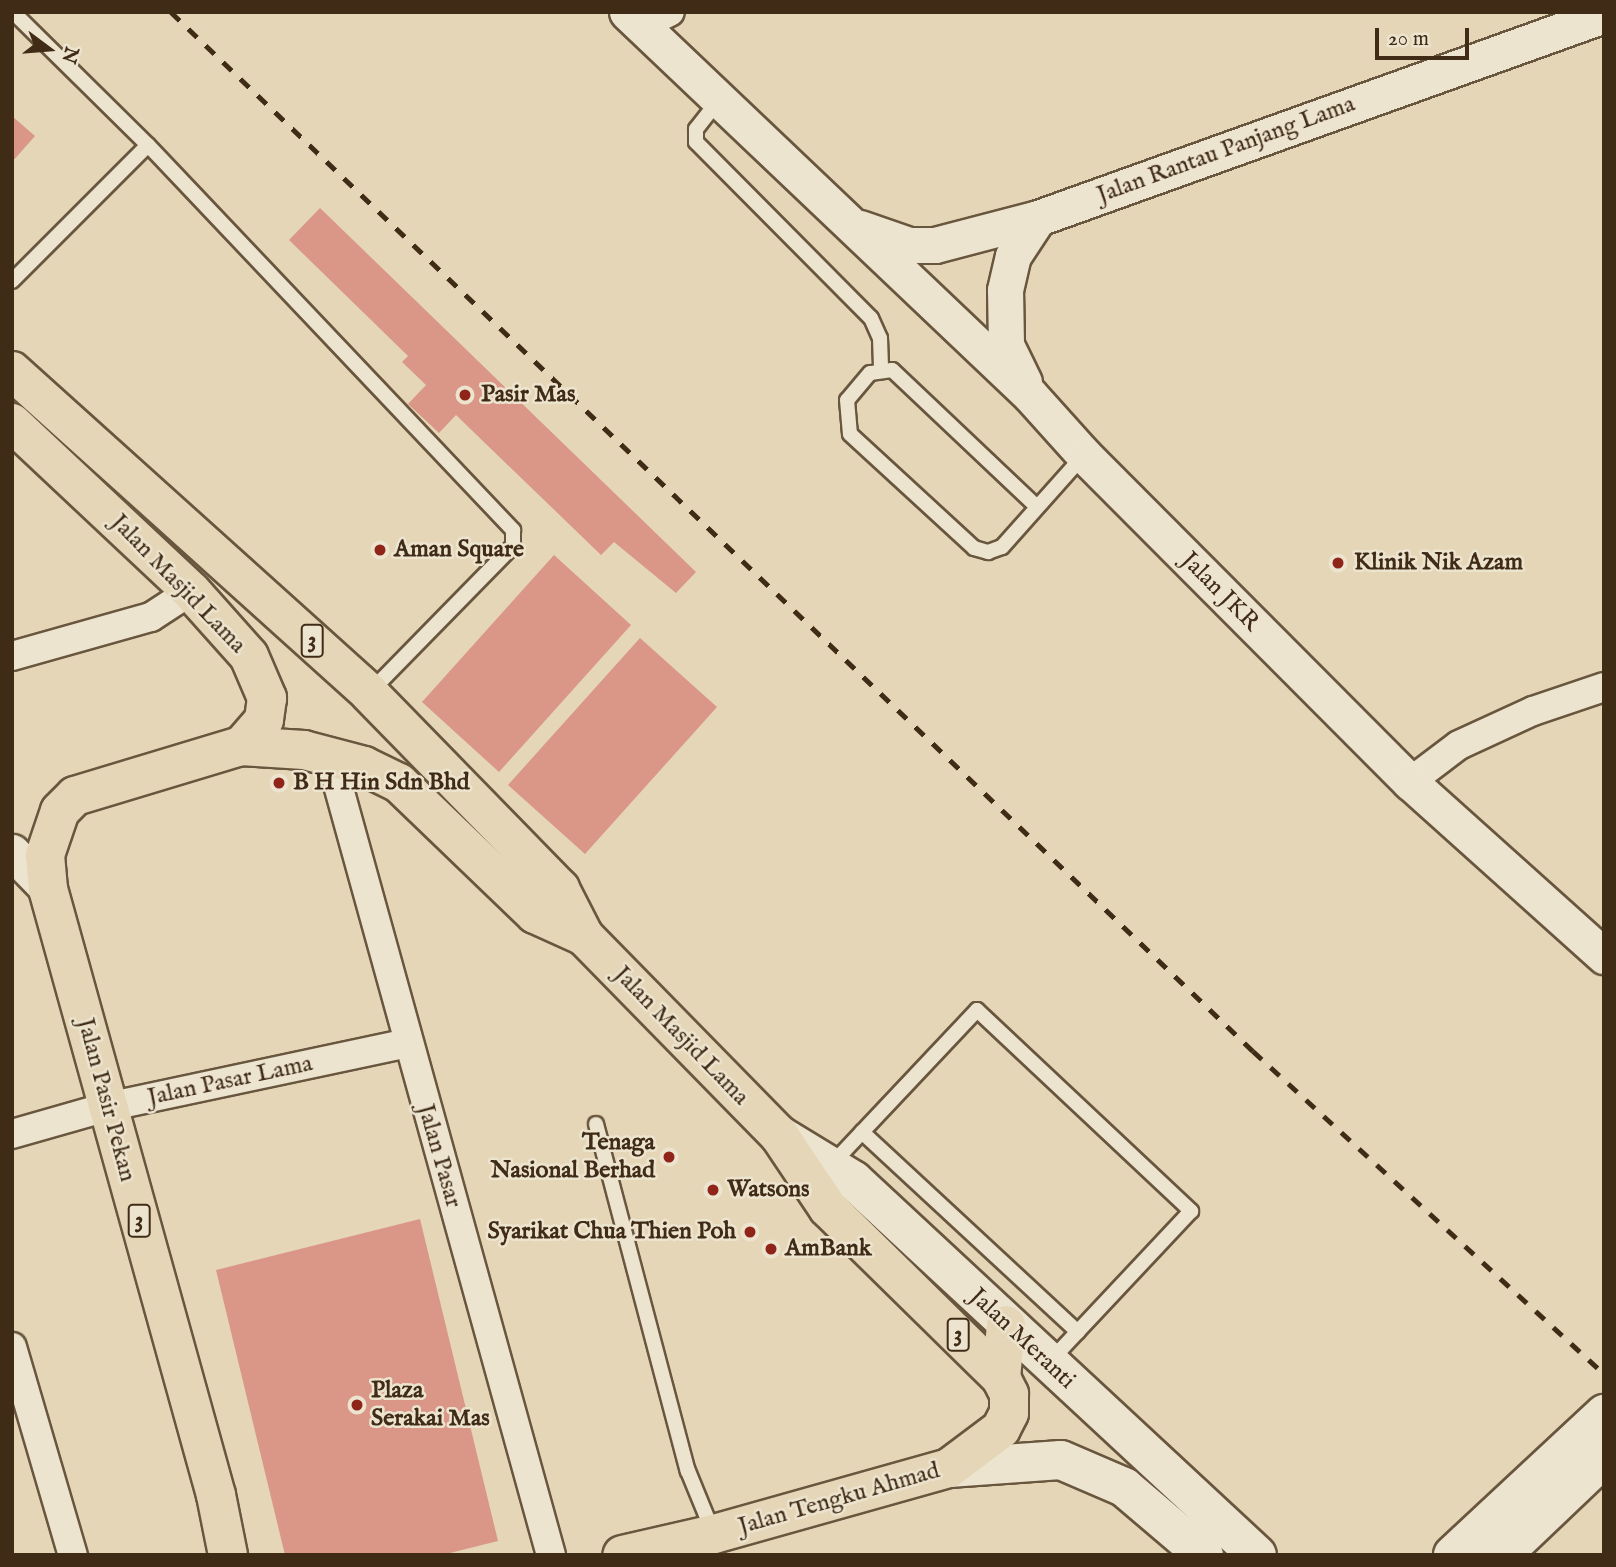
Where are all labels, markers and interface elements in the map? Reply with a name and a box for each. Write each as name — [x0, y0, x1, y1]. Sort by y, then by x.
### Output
north arrow — [14, 14, 84, 84]
scale bar — [1378, 14, 1472, 58]
text: 20 m — [1388, 26, 1429, 53]
text: N — [55, 44, 83, 66]
street label: Jalan Rantau Panjang Lama — [1093, 90, 1359, 210]
place label: Pasir Mas — [481, 381, 575, 409]
marker: Pasir Mas — [455, 385, 475, 405]
street label: Jalan Masjid Lama — [104, 508, 252, 660]
place label: Aman Square — [394, 536, 524, 564]
marker: Aman Square — [372, 542, 388, 558]
street label: Jalan JKR — [1175, 547, 1265, 637]
place label: Klinik Nik Azam — [1354, 549, 1523, 577]
marker: Klinik Nik Azam — [1328, 553, 1348, 573]
road number: 3 — [300, 622, 324, 660]
place label: B H Hin Sdn Bhd — [293, 769, 470, 797]
marker: B H Hin Sdn Bhd — [271, 775, 287, 791]
street label: Jalan Masjid Lama — [607, 960, 755, 1112]
street label: Jalan Pasir Pekan — [70, 1015, 142, 1185]
street label: Jalan Pasar Lama — [145, 1049, 315, 1113]
street label: Jalan Pasar — [411, 1101, 467, 1211]
place label: Tenaga Nasional Berhad — [490, 1129, 655, 1185]
marker: Tenaga Nasional Berhad — [661, 1149, 677, 1165]
place label: Watsons — [727, 1176, 810, 1204]
marker: Watsons — [705, 1182, 721, 1198]
road number: 3 — [127, 1202, 151, 1240]
place label: Syarikat Chua Thien Poh — [488, 1218, 736, 1246]
marker: Syarikat Chua Thien Poh — [742, 1224, 758, 1240]
place label: AmBank — [785, 1235, 872, 1263]
marker: AmBank — [763, 1241, 779, 1257]
street label: Jalan Meranti — [963, 1283, 1081, 1395]
road number: 3 — [946, 1316, 970, 1354]
place label: Plaza Serakai Mas — [371, 1377, 490, 1433]
marker: Plaza Serakai Mas — [349, 1397, 365, 1413]
street label: Jalan Tengku Ahmad — [735, 1456, 943, 1542]

